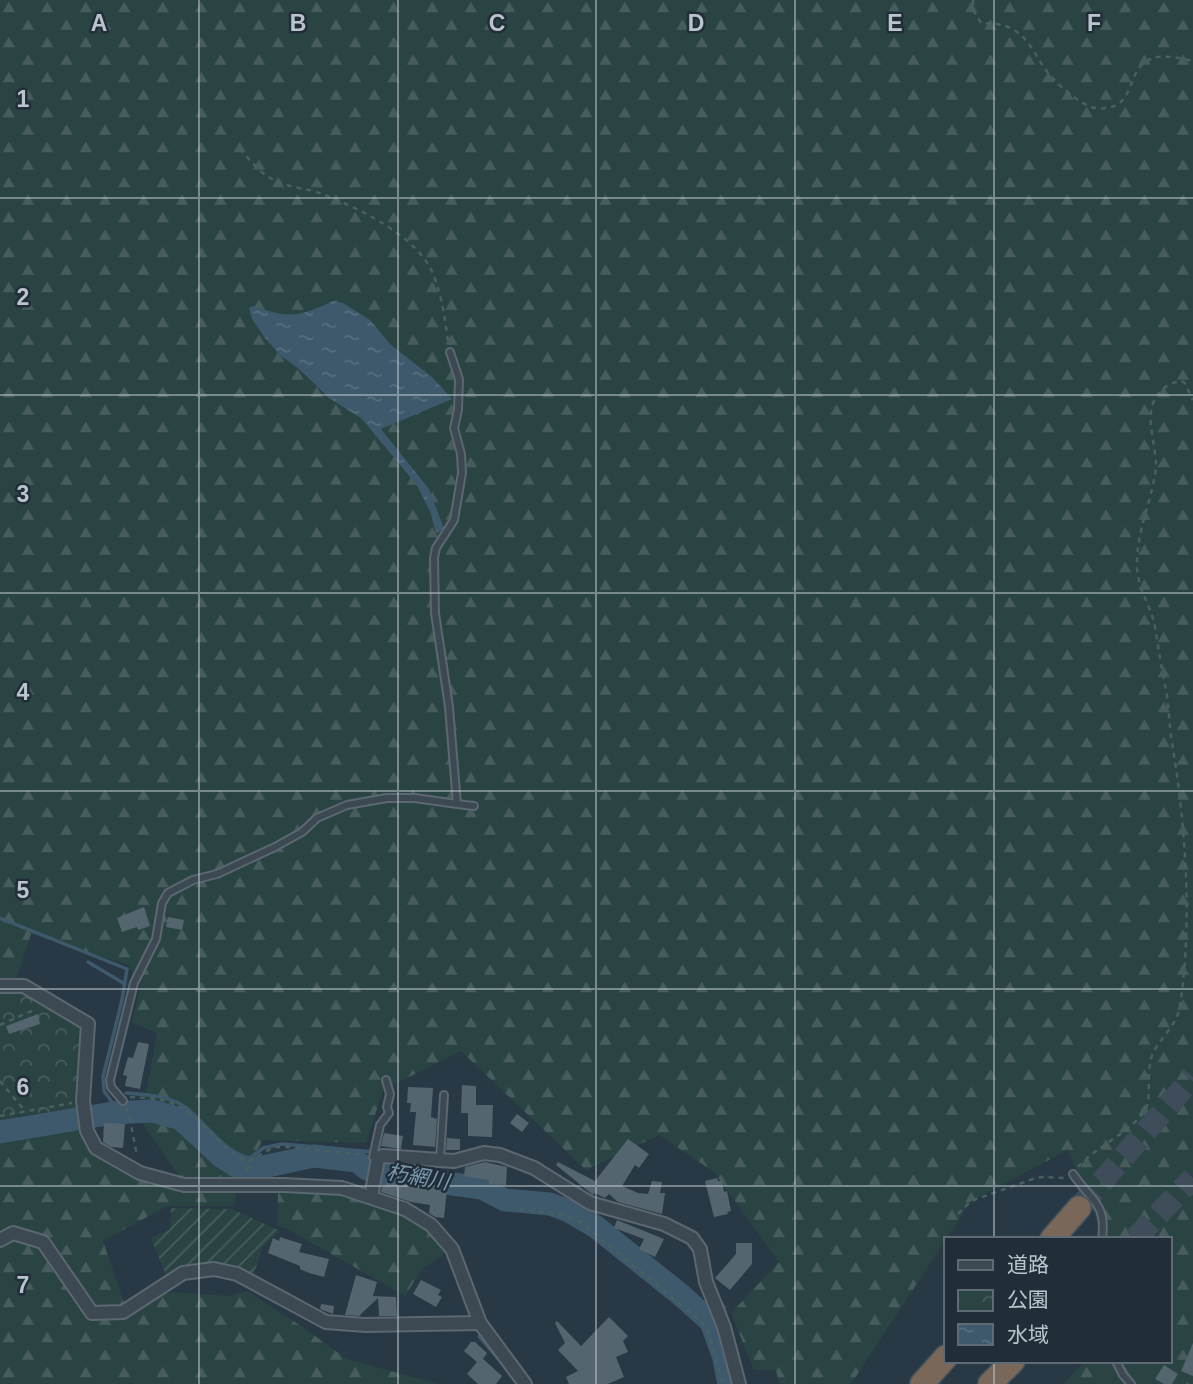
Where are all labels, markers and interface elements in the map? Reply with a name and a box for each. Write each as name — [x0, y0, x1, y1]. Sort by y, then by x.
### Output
text: A — [91, 10, 107, 36]
text: B — [290, 10, 306, 36]
text: C — [489, 10, 505, 36]
text: D — [688, 10, 704, 36]
text: E — [887, 10, 903, 36]
text: F — [1087, 10, 1101, 36]
text: 1 — [17, 86, 30, 112]
text: 2 — [17, 284, 29, 310]
text: 3 — [17, 481, 29, 507]
text: 4 — [17, 679, 30, 705]
text: 5 — [17, 877, 30, 903]
text: 6 — [17, 1074, 29, 1100]
water label: 朽網川 — [385, 1160, 453, 1194]
legend — [944, 1237, 1172, 1363]
text: 道路 — [1007, 1253, 1049, 1276]
text: 7 — [17, 1272, 29, 1298]
text: 公園 — [1007, 1288, 1049, 1311]
text: 水域 — [1007, 1323, 1049, 1346]

